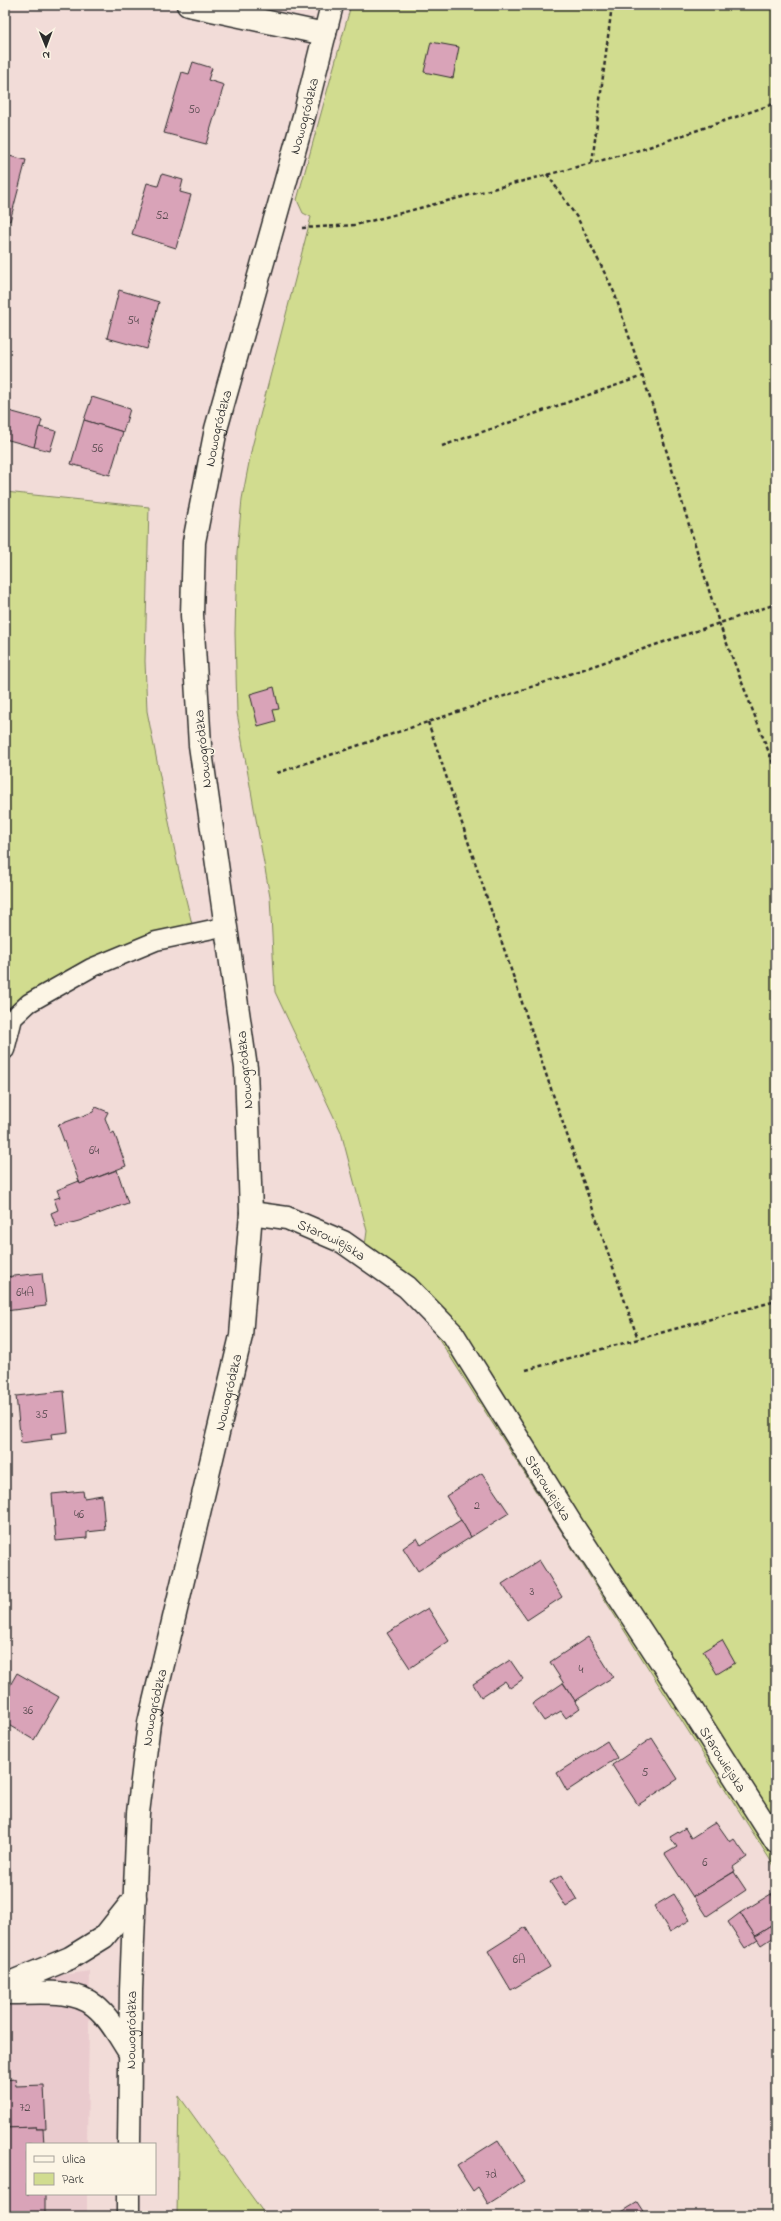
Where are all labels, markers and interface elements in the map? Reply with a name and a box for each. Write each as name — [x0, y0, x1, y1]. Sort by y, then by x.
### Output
north arrow — [26, 26, 66, 66]
text: N — [42, 47, 50, 63]
street label: Nowogródzka — [285, 76, 325, 157]
house number: 50 — [188, 101, 200, 119]
house number: 52 — [156, 207, 168, 225]
house number: 54 — [127, 312, 139, 330]
street label: Nowogródzka — [200, 388, 239, 469]
house number: 56 — [91, 440, 104, 458]
street label: Nowogródzka — [189, 709, 219, 789]
street label: Nowogródzka — [232, 1030, 260, 1110]
house number: 64 — [89, 1142, 99, 1160]
street label: Starowiejska — [294, 1215, 369, 1267]
house number: 64A — [16, 1284, 34, 1302]
street label: Nowogródzka — [210, 1352, 248, 1433]
house number: 35 — [36, 1406, 48, 1424]
street label: Starowiejska — [519, 1451, 576, 1525]
house number: 2 — [474, 1497, 480, 1515]
house number: 46 — [74, 1506, 85, 1524]
house number: 3 — [530, 1583, 535, 1601]
house number: 4 — [579, 1661, 584, 1679]
street label: Nowogródzka — [137, 1667, 173, 1747]
house number: 36 — [23, 1702, 34, 1720]
street label: Starowiejska — [693, 1723, 751, 1797]
house number: 5 — [642, 1764, 649, 1782]
house number: 6 — [702, 1854, 708, 1872]
house number: 6A — [513, 1951, 525, 1969]
street label: Nowogródzka — [121, 1991, 143, 2069]
house number: 72 — [20, 2099, 30, 2117]
legend — [26, 2143, 156, 2195]
text: Ulica — [62, 2151, 86, 2169]
house number: 7d — [485, 2166, 497, 2184]
text: Park — [62, 2171, 84, 2189]

